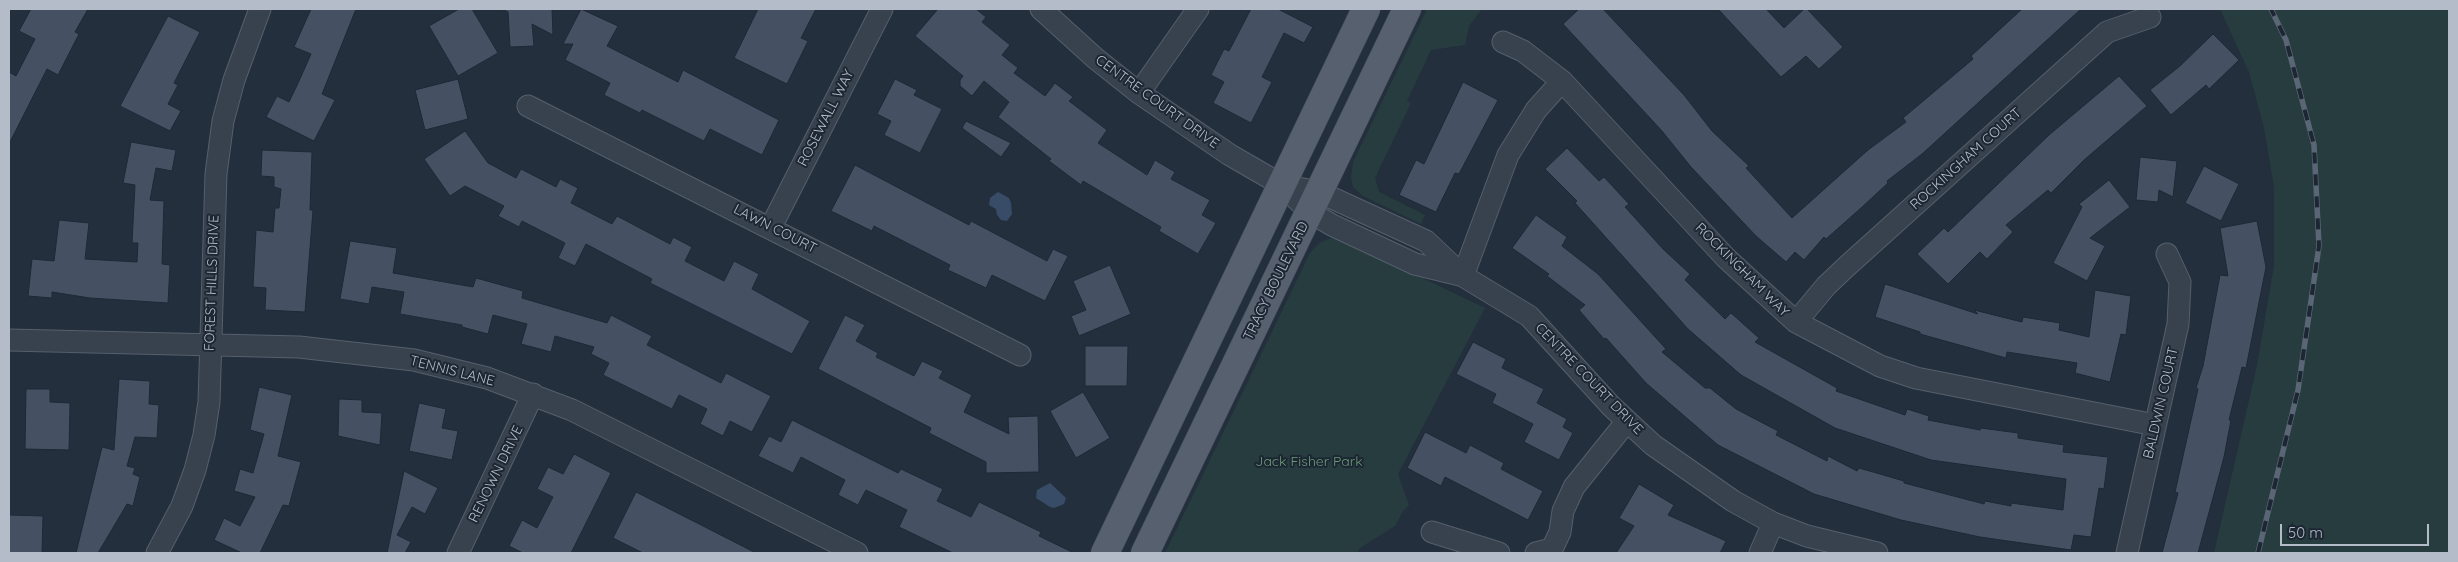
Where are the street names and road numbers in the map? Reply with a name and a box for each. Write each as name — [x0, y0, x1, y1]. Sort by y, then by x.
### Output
street label: CENTRE COURT DRIVE — [1092, 52, 1222, 152]
street label: ROSEWALL WAY — [794, 67, 858, 169]
street label: ROCKINGHAM COURT — [1907, 105, 2025, 213]
street label: LAWN COURT — [731, 201, 819, 257]
street label: FOREST HILLS DRIVE — [201, 215, 223, 351]
street label: TRACY BOULEVARD — [1240, 219, 1312, 343]
street label: ROCKINGHAM WAY — [1692, 220, 1792, 320]
street label: CENTRE COURT DRIVE — [1531, 320, 1647, 438]
street label: BALDWIN COURT — [2140, 346, 2182, 460]
street label: TENNIS LANE — [408, 352, 496, 390]
street label: RENOWN DRIVE — [465, 423, 527, 525]

